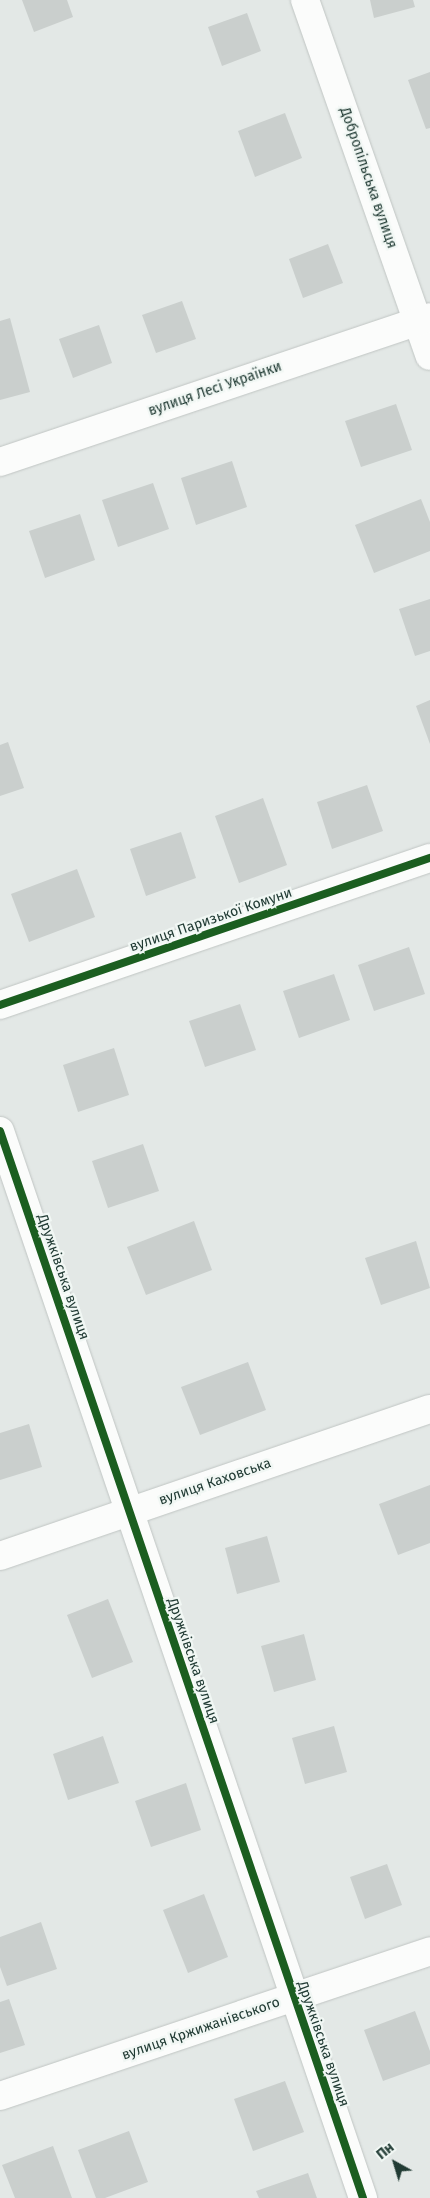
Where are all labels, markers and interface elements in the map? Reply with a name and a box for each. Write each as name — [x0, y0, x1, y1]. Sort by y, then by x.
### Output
street label: Добропільська вулиця — [336, 105, 400, 251]
street label: вулиця Лесі Українки — [146, 358, 284, 420]
street label: вулиця Паризької Комуни — [128, 884, 294, 956]
street label: Дружківська вулиця — [34, 1212, 92, 1342]
street label: вулиця Каховська — [157, 1455, 273, 1509]
street label: Дружківська вулиця — [164, 1596, 222, 1726]
street label: Дружківська вулиця — [294, 1979, 352, 2109]
street label: вулиця Кржижанівського — [120, 1994, 282, 2064]
north arrow — [370, 2138, 420, 2188]
text: Пн — [373, 2139, 397, 2163]

